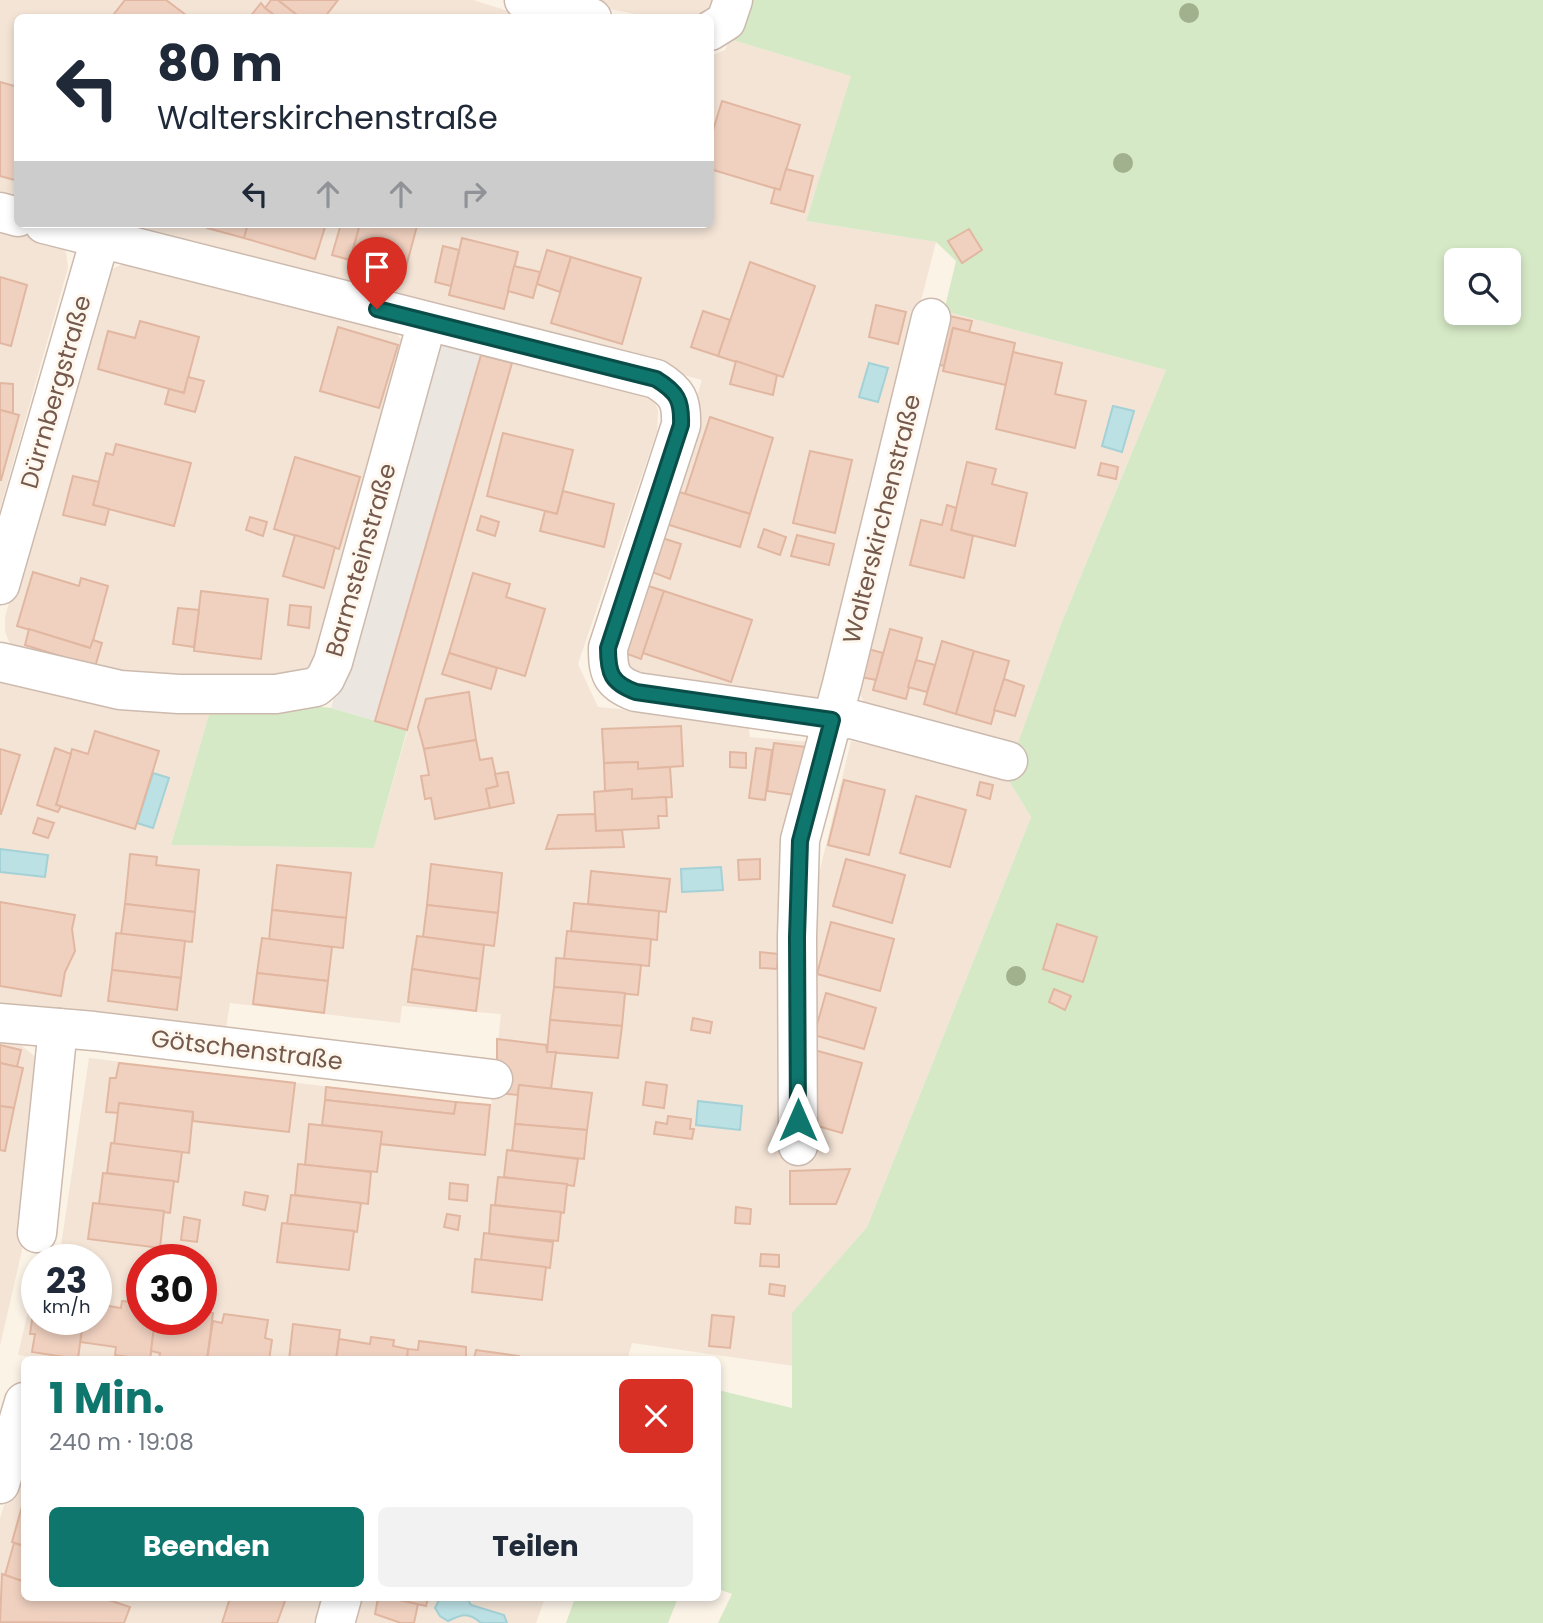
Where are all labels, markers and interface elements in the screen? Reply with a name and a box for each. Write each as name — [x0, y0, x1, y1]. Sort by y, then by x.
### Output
text: 80 m — [157, 30, 283, 98]
icon: left — [42, 42, 133, 133]
text: Walterskirchenstraße — [157, 95, 498, 140]
icon: left — [236, 175, 274, 213]
icon: ahead — [309, 175, 347, 213]
icon: ahead — [382, 175, 420, 213]
icon: right — [455, 175, 493, 213]
pin — [347, 237, 407, 309]
icon: arrive — [358, 248, 396, 286]
map controls — [1444, 248, 1521, 325]
button: search — [1444, 248, 1521, 325]
street label: Dürrnbergstraße — [12, 291, 99, 492]
street label: Walterskirchenstraße — [835, 391, 928, 647]
street label: Barmsteinstraße — [317, 459, 404, 660]
street label: Götschenstraße — [149, 1021, 345, 1078]
position arrow — [761, 1083, 835, 1157]
speed limit sign: 30 — [126, 1244, 217, 1335]
text: 23 — [46, 1256, 87, 1305]
text: km/h — [43, 1294, 90, 1319]
text: 1 Min. — [49, 1369, 165, 1428]
button: close — [619, 1379, 693, 1453]
text: 240 m · 19:08 — [49, 1426, 194, 1458]
button: Beenden — [49, 1507, 364, 1587]
button: Teilen — [378, 1507, 693, 1587]

